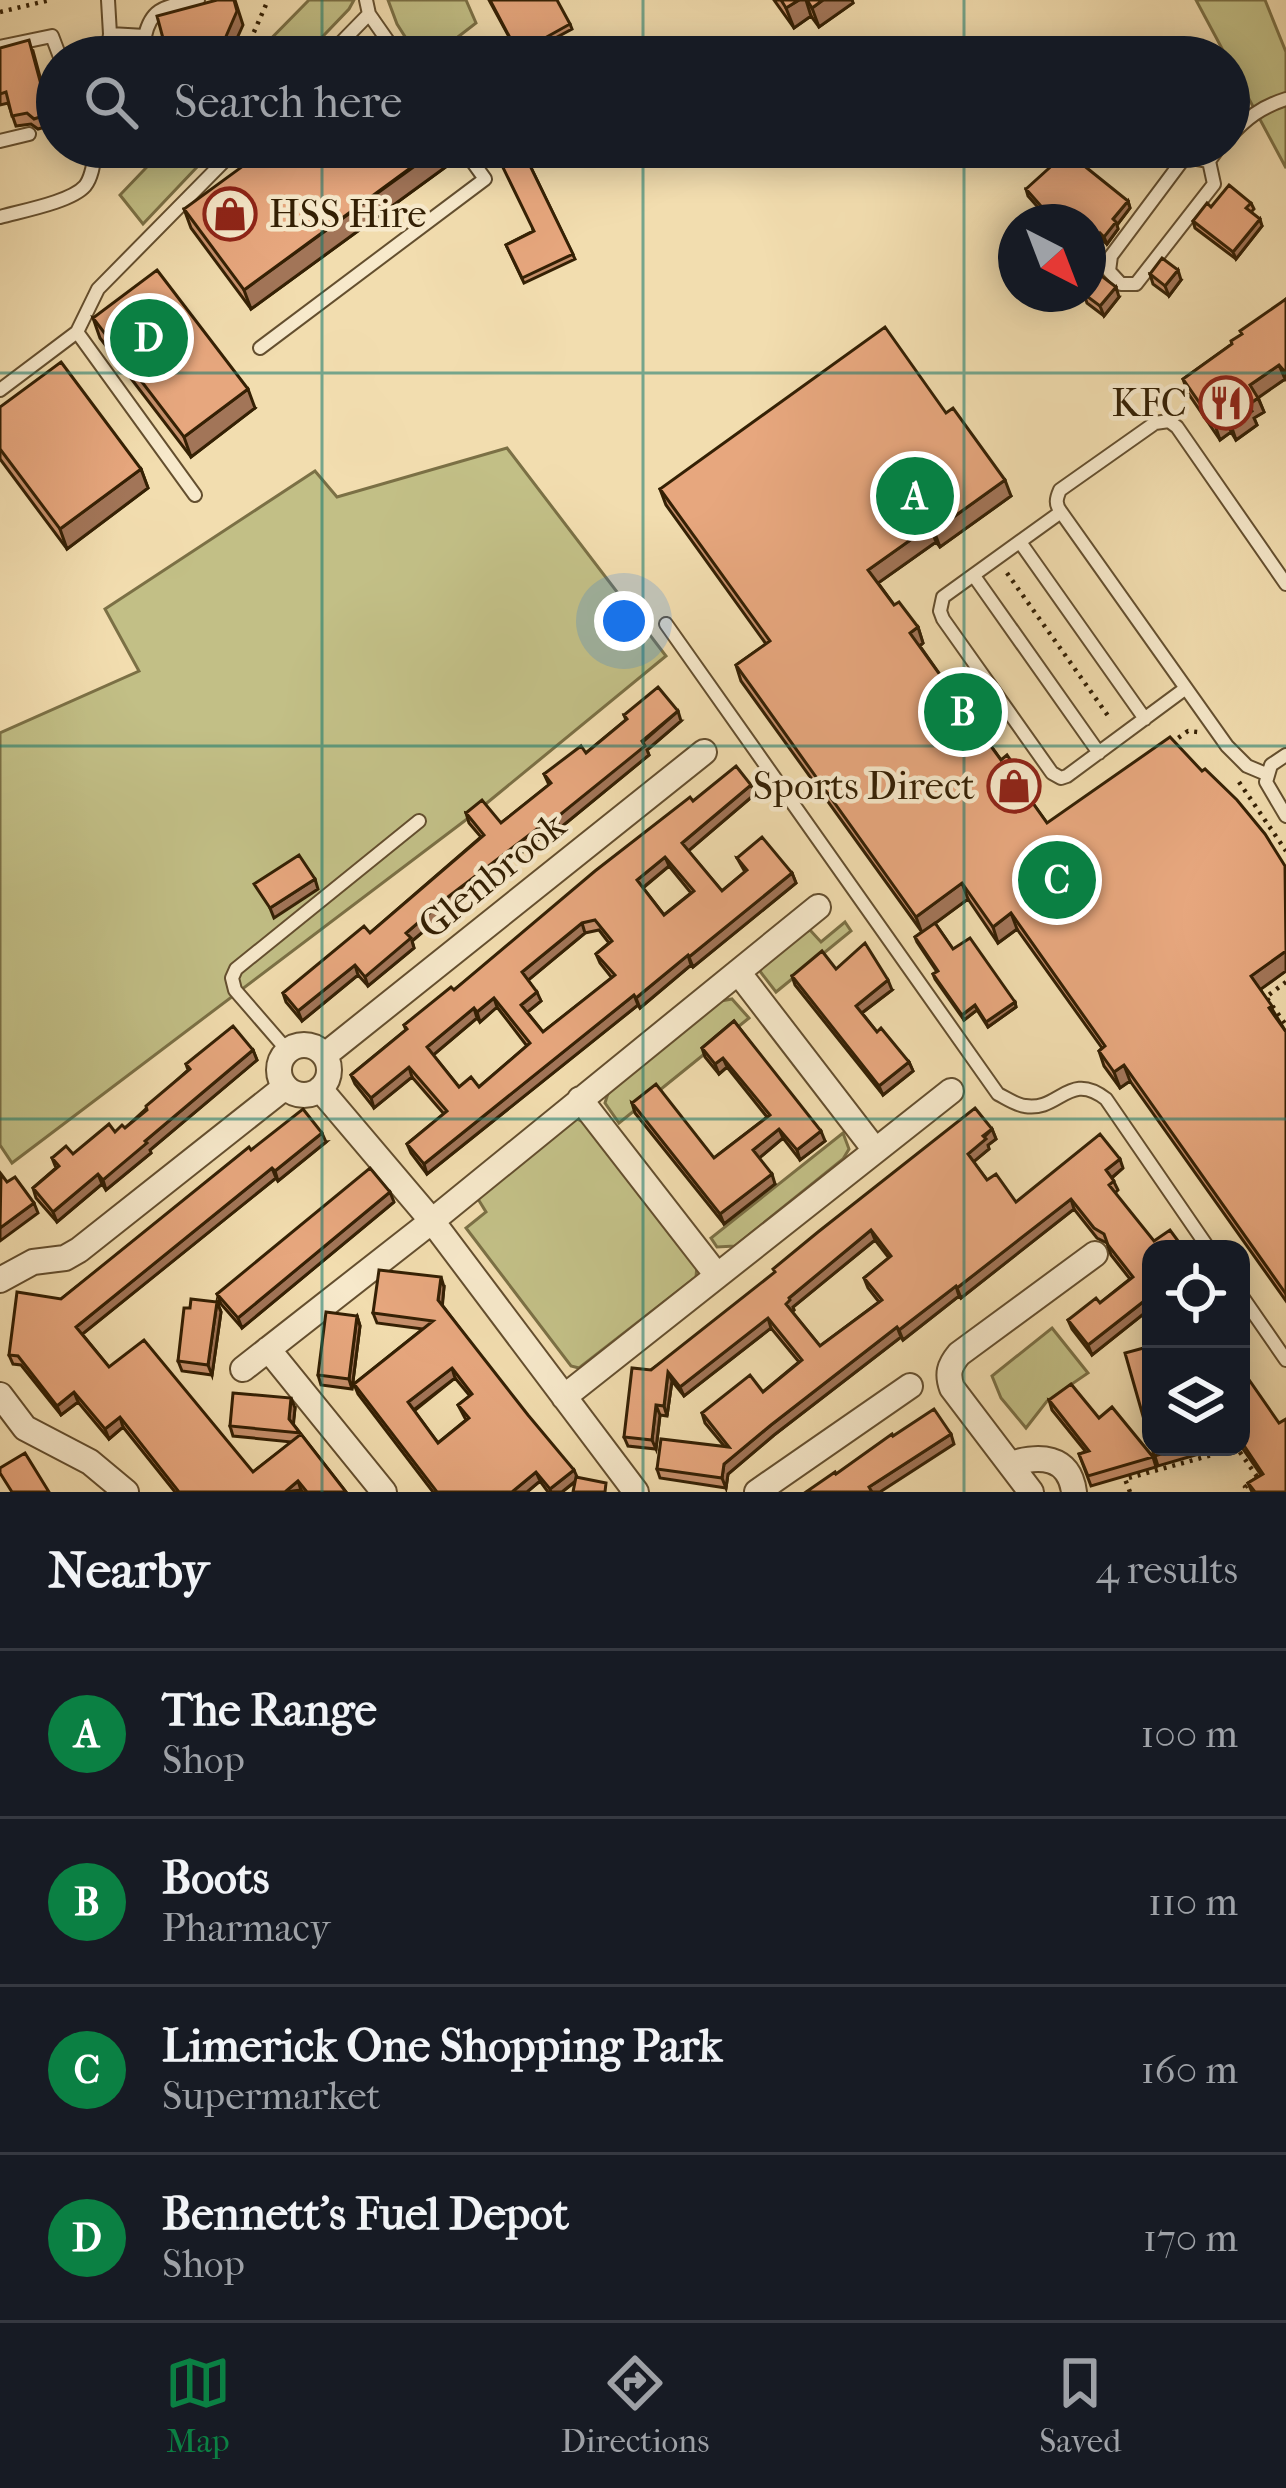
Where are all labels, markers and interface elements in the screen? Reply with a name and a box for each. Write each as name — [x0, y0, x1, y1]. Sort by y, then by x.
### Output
search box — [36, 36, 1250, 168]
icon: search — [78, 69, 144, 135]
text: Search here — [174, 76, 402, 129]
shop icon: HSS Hire — [202, 186, 258, 242]
place label: HSS Hire — [269, 191, 427, 237]
north arrow — [998, 204, 1106, 312]
pin: D — [110, 293, 188, 383]
restaurant icon: KFC — [1198, 375, 1254, 431]
place label: KFC — [1111, 380, 1187, 426]
pin: A — [876, 451, 954, 541]
your location — [594, 591, 654, 651]
pin: B — [924, 667, 1002, 757]
shop icon: Sports Direct — [986, 758, 1042, 814]
place label: Sports Direct — [753, 763, 975, 809]
street label: Glenbrook — [409, 801, 575, 948]
pin: C — [1018, 835, 1096, 925]
map controls — [1142, 1240, 1250, 1456]
button: locate — [1142, 1240, 1250, 1348]
button: layers — [1142, 1348, 1250, 1456]
text: Nearby — [48, 1540, 209, 1600]
text: 4 results — [1096, 1547, 1238, 1593]
text: The Range — [162, 1684, 377, 1737]
text: A — [74, 1711, 100, 1757]
text: 100 m — [1140, 1711, 1238, 1757]
text: Shop — [162, 1737, 245, 1783]
text: Boots — [162, 1852, 269, 1905]
text: B — [74, 1879, 100, 1925]
text: 110 m — [1148, 1879, 1238, 1925]
text: Pharmacy — [162, 1905, 330, 1951]
text: Limerick One Shopping Park — [162, 2020, 722, 2073]
text: C — [74, 2047, 100, 2093]
text: 160 m — [1141, 2047, 1238, 2093]
text: Supermarket — [162, 2073, 381, 2119]
text: Bennett's Fuel Depot — [162, 2188, 569, 2241]
text: D — [72, 2215, 102, 2261]
text: 170 m — [1143, 2215, 1238, 2261]
text: Shop — [162, 2241, 245, 2287]
tab: Map — [165, 2350, 231, 2461]
tab: Directions — [561, 2350, 709, 2461]
tab: Saved — [1039, 2350, 1121, 2461]

